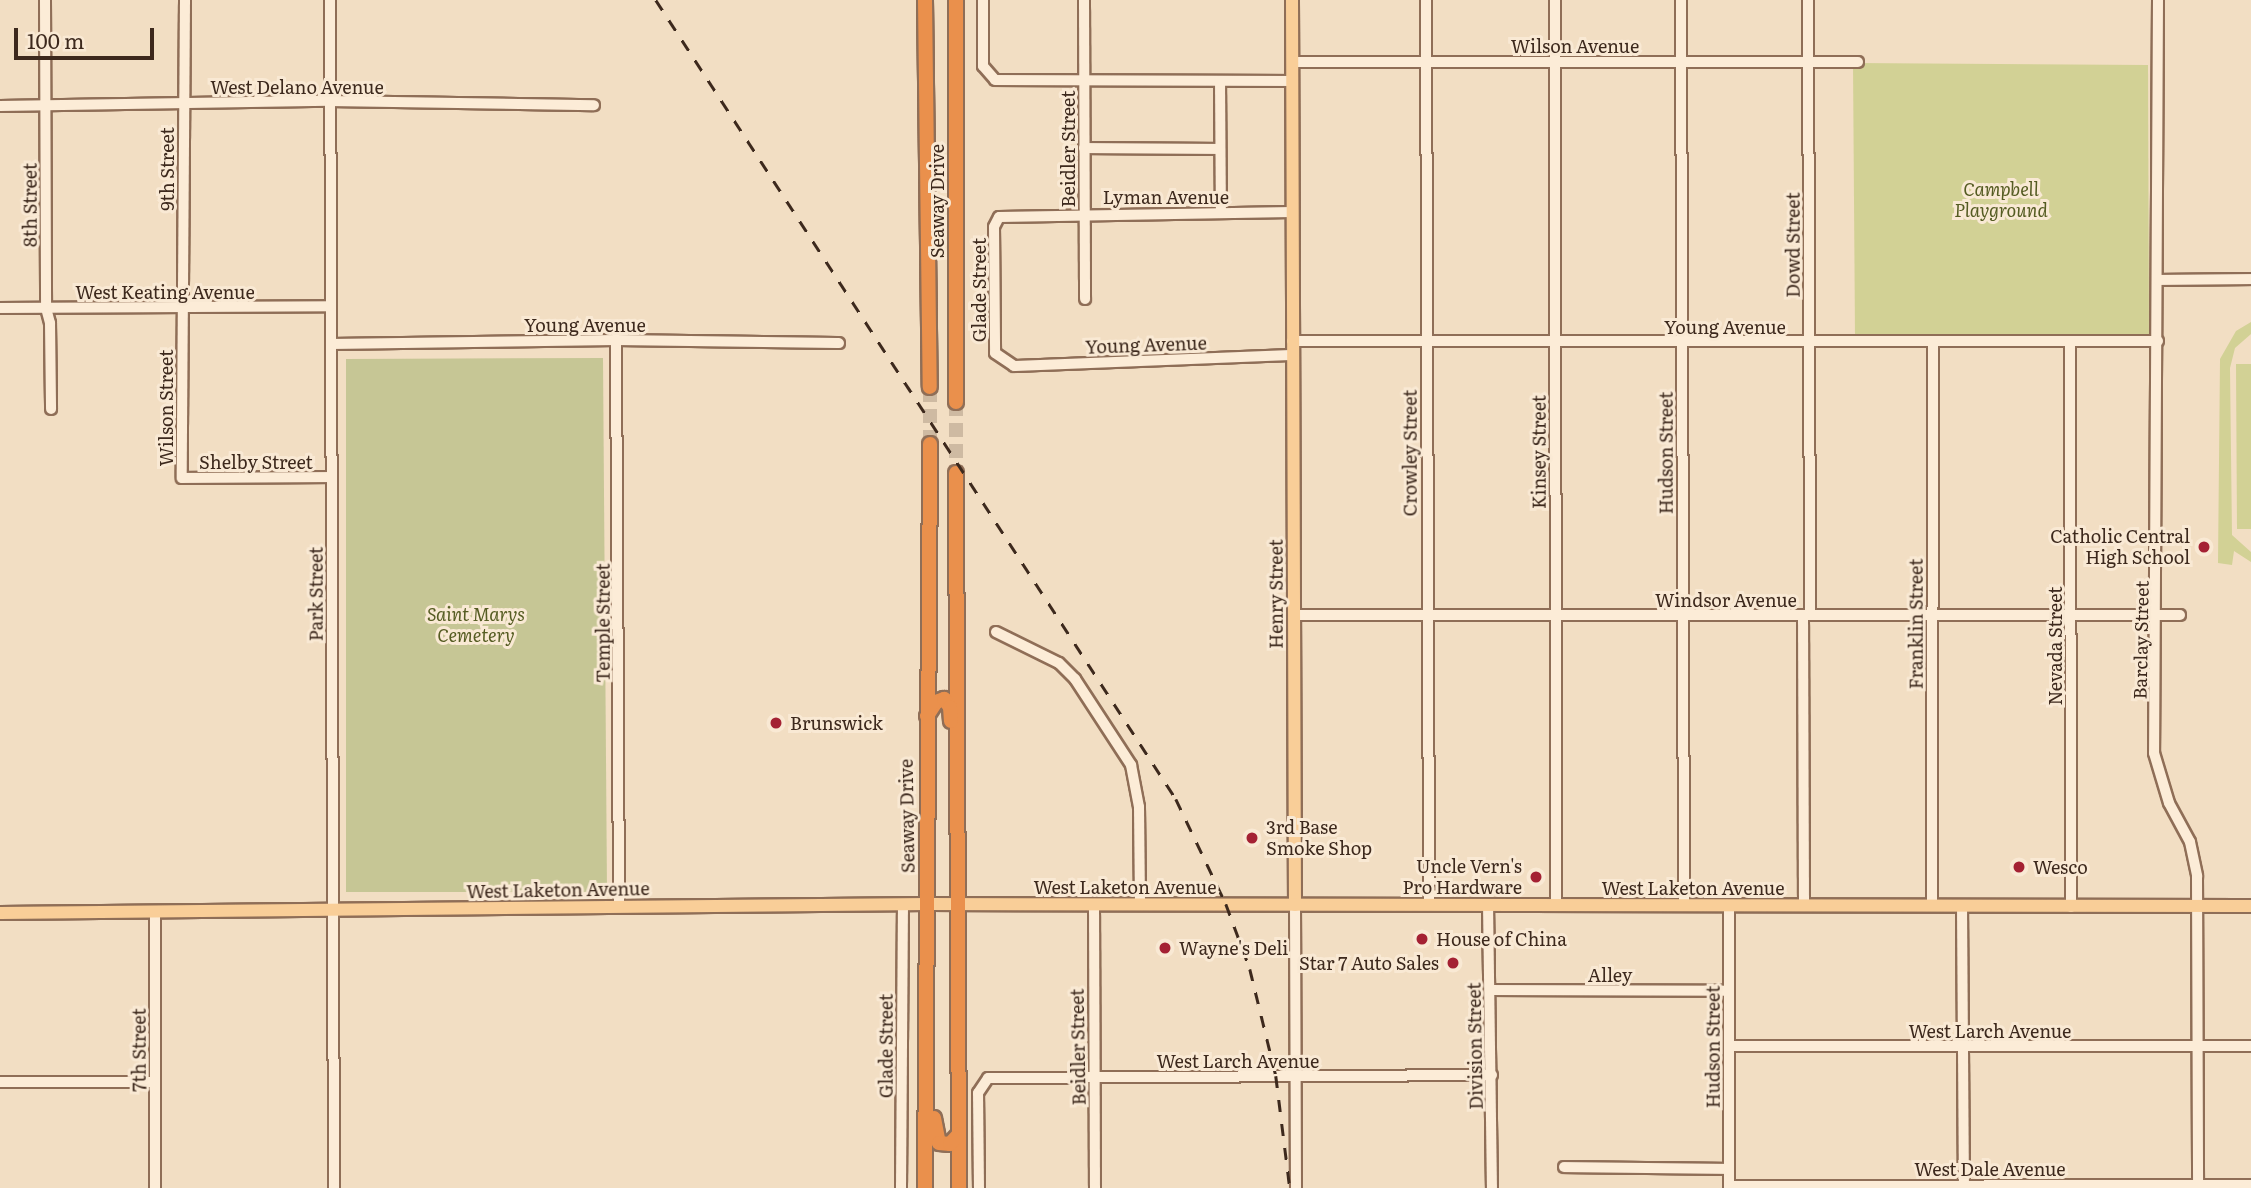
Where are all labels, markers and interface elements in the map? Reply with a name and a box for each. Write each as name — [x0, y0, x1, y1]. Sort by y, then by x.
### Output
scale bar — [18, 14, 158, 58]
text: 100 m — [27, 24, 84, 55]
street label: Wilson Avenue — [1511, 35, 1639, 57]
street label: West Delano Avenue — [210, 76, 384, 98]
street label: Beidler Street — [1057, 91, 1079, 207]
street label: 9th Street — [156, 127, 178, 211]
street label: Seaway Drive — [926, 144, 948, 258]
street label: 8th Street — [19, 163, 41, 247]
park label: Campbell Playground — [1954, 179, 2048, 222]
street label: Lyman Avenue — [1103, 186, 1229, 208]
street label: Dowd Street — [1782, 192, 1804, 298]
street label: Glade Street — [968, 238, 990, 342]
street label: West Keating Avenue — [75, 281, 255, 303]
street label: Young Avenue — [524, 314, 646, 336]
street label: Young Avenue — [1664, 316, 1786, 338]
street label: Young Avenue — [1085, 332, 1207, 358]
street label: Wilson Street — [155, 350, 177, 466]
street label: Crowley Street — [1399, 390, 1421, 516]
street label: Hudson Street — [1655, 392, 1677, 514]
street label: Kinsey Street — [1528, 395, 1550, 509]
street label: Shelby Street — [199, 451, 313, 473]
place label: Catholic Central High School — [2050, 526, 2190, 568]
street label: Henry Street — [1265, 539, 1287, 649]
marker: Catholic Central High School — [2196, 539, 2212, 555]
street label: Park Street — [305, 547, 327, 641]
street label: Franklin Street — [1905, 559, 1927, 689]
street label: Temple Street — [592, 563, 614, 683]
street label: Barclay Street — [2129, 580, 2153, 700]
street label: Nevada Street — [2044, 587, 2066, 705]
street label: Windsor Avenue — [1655, 589, 1797, 611]
park label: Saint Marys Cemetery — [427, 604, 525, 646]
place label: Brunswick — [790, 712, 883, 734]
marker: Brunswick — [768, 715, 784, 731]
street label: Seaway Drive — [895, 759, 919, 873]
place label: 3rd Base Smoke Shop — [1266, 817, 1372, 860]
marker: 3rd Base Smoke Shop — [1244, 830, 1260, 846]
place label: Uncle Vern's Pro Hardware — [1402, 856, 1522, 898]
place label: Wesco — [2033, 856, 2088, 878]
marker: Wesco — [2011, 859, 2027, 875]
marker: Uncle Vern's Pro Hardware — [1528, 869, 1544, 885]
street label: West Laketon Avenue — [1033, 876, 1217, 898]
street label: West Laketon Avenue — [1601, 877, 1785, 899]
street label: West Laketon Avenue — [466, 878, 650, 902]
place label: House of China — [1436, 928, 1567, 950]
marker: House of China — [1414, 931, 1430, 947]
place label: Wayne's Deli — [1179, 937, 1288, 959]
marker: Wayne's Deli — [1157, 940, 1173, 956]
place label: Star 7 Auto Sales — [1299, 952, 1439, 974]
marker: Star 7 Auto Sales — [1445, 955, 1461, 971]
street label: Alley — [1588, 964, 1632, 986]
street label: Division Street — [1463, 982, 1487, 1110]
street label: Hudson Street — [1702, 986, 1724, 1108]
street label: Beidler Street — [1066, 988, 1090, 1106]
street label: Glade Street — [875, 994, 897, 1098]
street label: 7th Street — [128, 1008, 150, 1092]
street label: West Larch Avenue — [1909, 1020, 2071, 1042]
street label: West Larch Avenue — [1157, 1050, 1319, 1072]
street label: West Dale Avenue — [1914, 1158, 2066, 1180]

